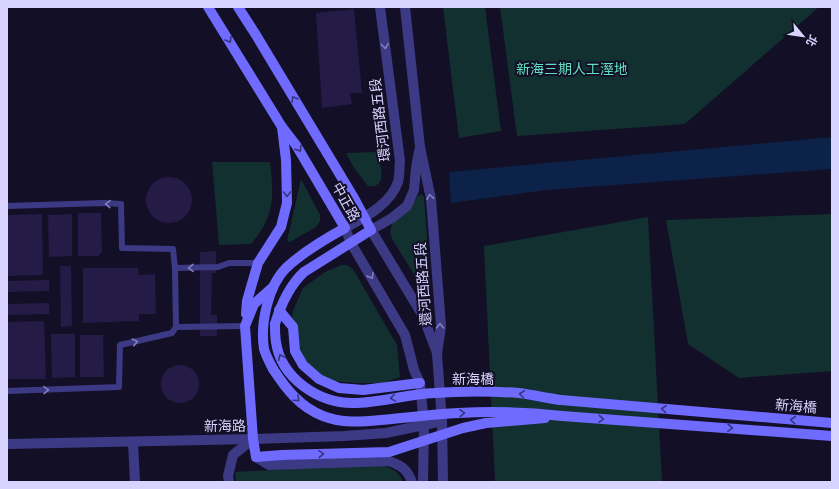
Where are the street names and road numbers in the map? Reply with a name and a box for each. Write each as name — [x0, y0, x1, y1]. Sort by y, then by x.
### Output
street label: 環河西路五段 — [365, 77, 395, 163]
street label: 中正路 — [327, 179, 365, 225]
street label: 還河西路五段 — [410, 241, 436, 327]
street label: 新海橋 — [452, 369, 494, 389]
street label: 新海橋 — [774, 394, 818, 418]
street label: 新海路 — [204, 416, 246, 436]

